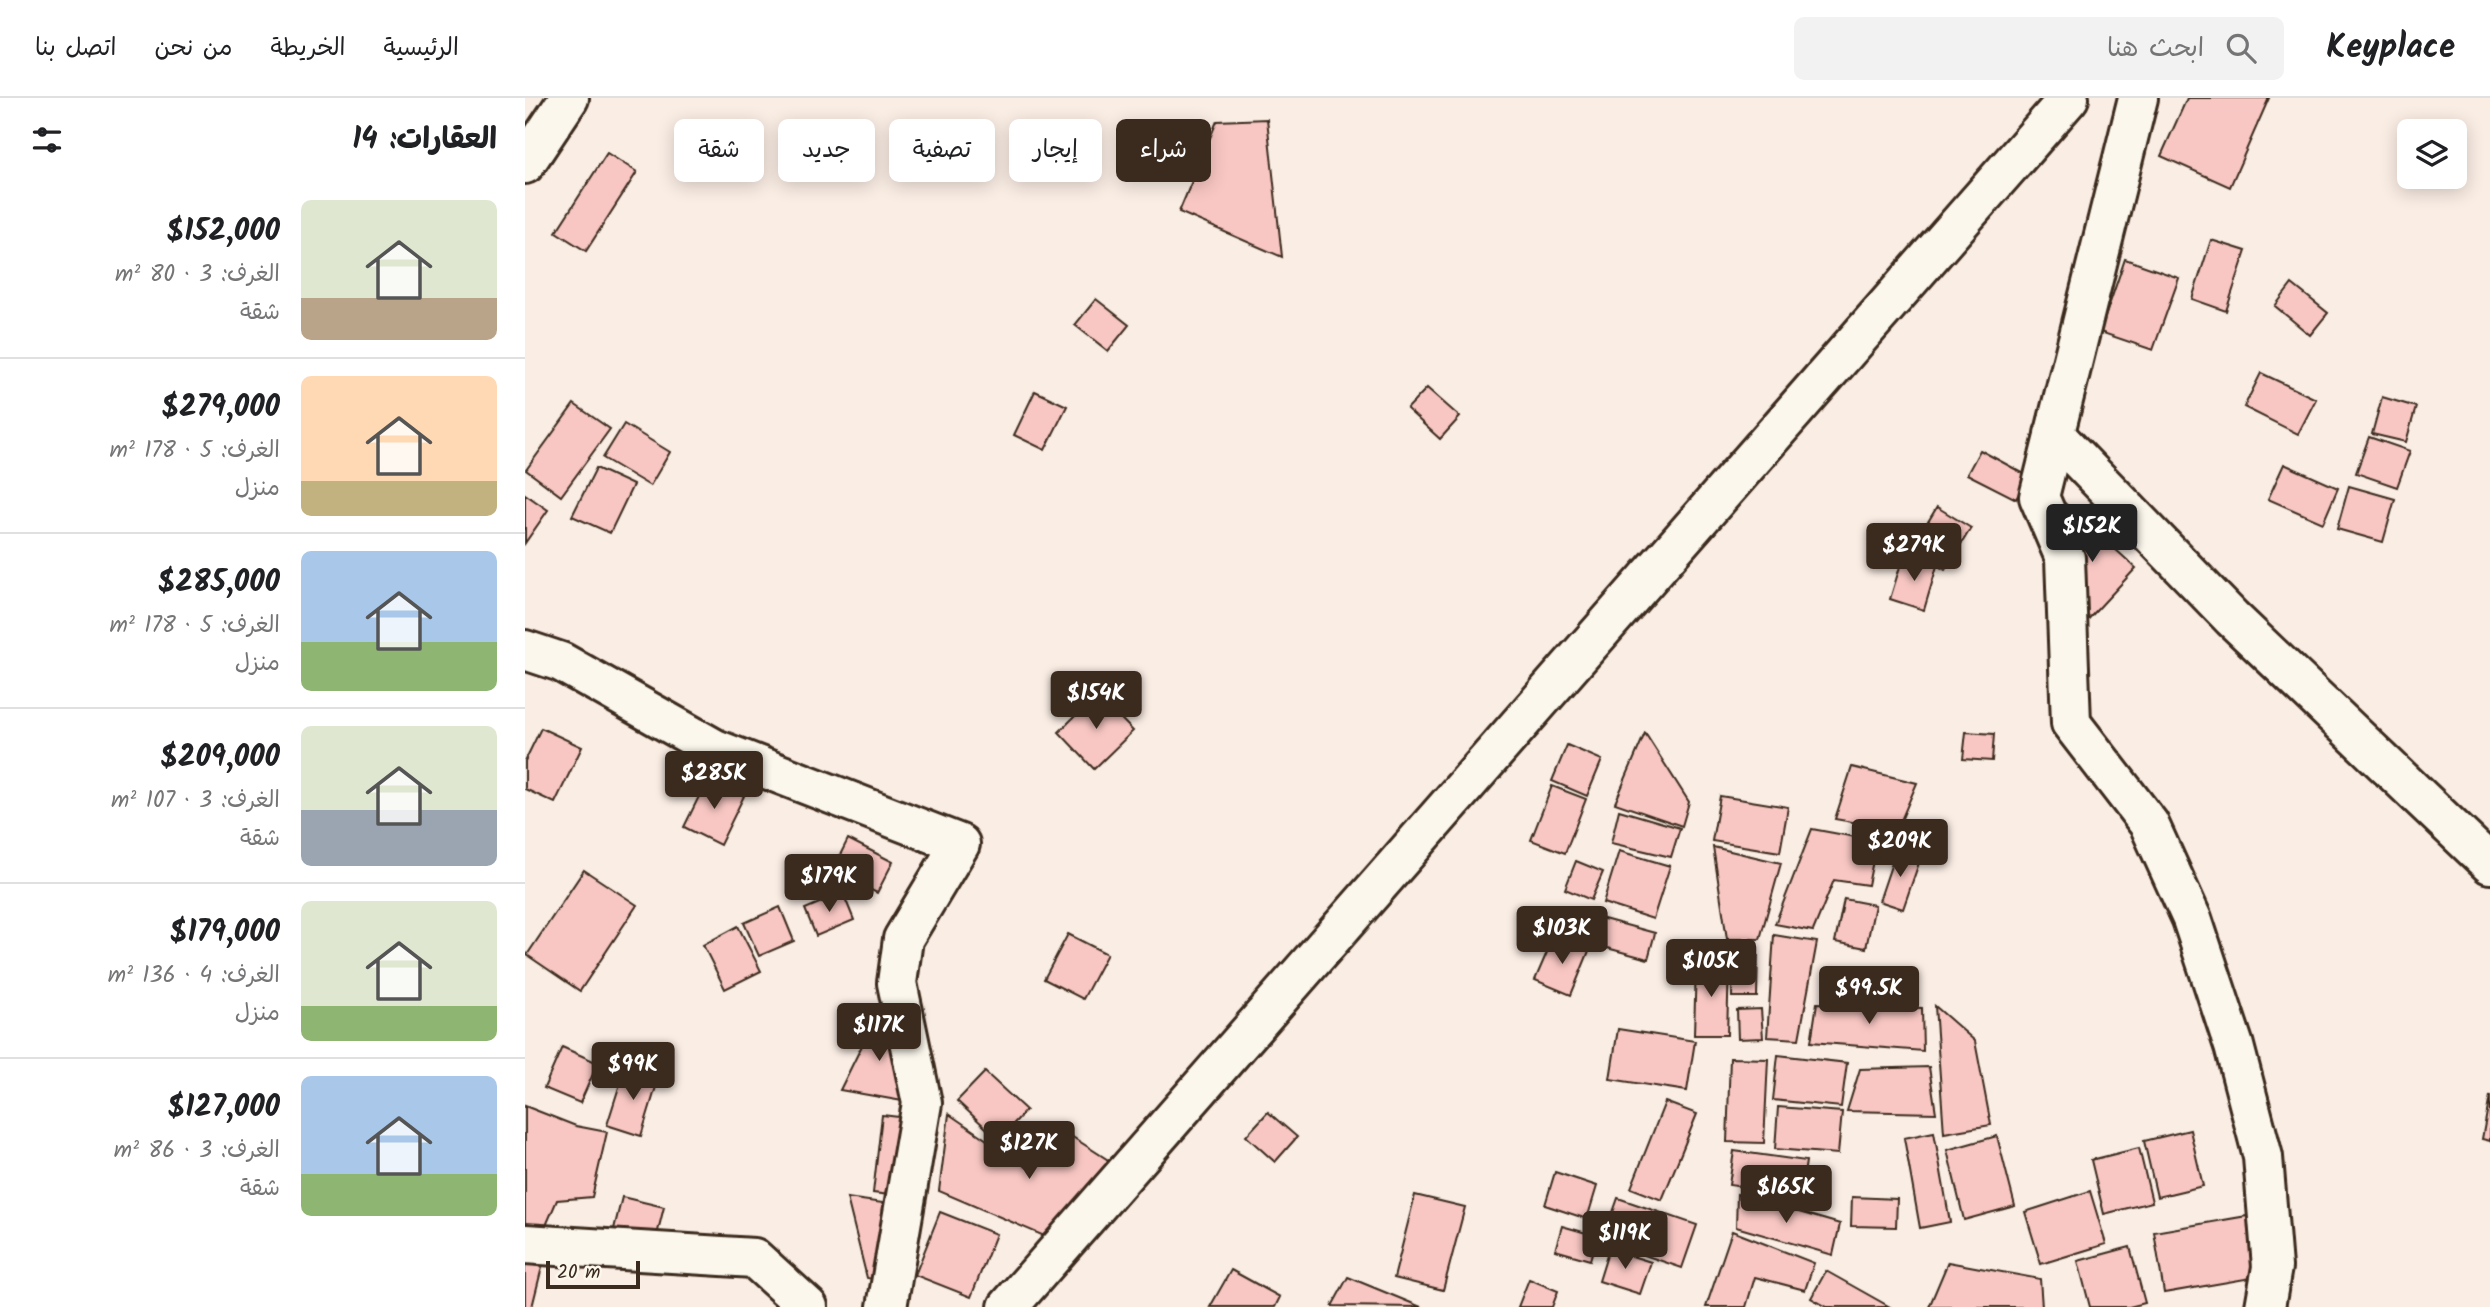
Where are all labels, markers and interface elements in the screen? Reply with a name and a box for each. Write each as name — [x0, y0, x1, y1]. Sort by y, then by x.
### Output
search box — [1794, 17, 2284, 80]
text: Keyplace — [2326, 22, 2455, 75]
text: ابحث هنا — [2107, 28, 2204, 70]
text: اتصل بنا — [35, 29, 116, 68]
text: من نحن — [154, 29, 233, 68]
text: الخريطة — [271, 29, 345, 68]
text: الرئيسية — [383, 29, 459, 68]
icon: search — [2222, 29, 2260, 67]
text: العقارات: 14 — [352, 116, 497, 164]
chip: شقة — [674, 119, 764, 182]
chip: جديد — [778, 119, 875, 182]
chip: تصفية — [889, 119, 995, 182]
chip: إيجار — [1009, 119, 1102, 182]
chip: شراء — [1116, 119, 1211, 182]
map controls — [2397, 119, 2467, 189]
button: layers — [2397, 119, 2467, 189]
icon: filters — [28, 121, 66, 159]
text: $152,000 — [166, 208, 280, 256]
icon: home — [357, 228, 441, 312]
text: الغرف: 3 · 80 m² — [115, 257, 280, 293]
text: شقة — [240, 295, 280, 331]
text: $279,000 — [161, 384, 280, 432]
icon: home — [357, 404, 441, 488]
text: الغرف: 5 · 178 m² — [110, 433, 280, 469]
text: منزل — [235, 471, 280, 507]
pin: $152K — [2043, 504, 2141, 564]
text: $152K — [2062, 509, 2122, 545]
pin: $279K — [1865, 524, 1963, 583]
text: $279K — [1882, 528, 1946, 564]
text: $285,000 — [158, 559, 280, 607]
icon: home — [357, 579, 441, 663]
text: الغرف: 5 · 178 m² — [110, 608, 280, 644]
text: منزل — [235, 646, 280, 682]
pin: $154K — [1047, 672, 1145, 731]
text: $154K — [1067, 676, 1125, 712]
text: $209,000 — [160, 734, 280, 782]
pin: $285K — [665, 752, 763, 811]
icon: home — [357, 754, 441, 838]
text: $285K — [681, 756, 747, 792]
text: الغرف: 3 · 107 m² — [111, 783, 280, 819]
pin: $209K — [1851, 820, 1949, 879]
text: شقة — [240, 821, 280, 857]
text: $209K — [1868, 824, 1932, 860]
pin: $179K — [780, 854, 878, 914]
text: $179K — [801, 859, 857, 895]
pin: $103K — [1513, 906, 1611, 966]
text: $179,000 — [170, 909, 280, 957]
text: $103K — [1533, 911, 1591, 947]
icon: home — [357, 929, 441, 1013]
pin: $105K — [1662, 940, 1760, 999]
text: $105K — [1682, 944, 1740, 980]
text: الغرف: 4 · 136 m² — [108, 958, 280, 994]
pin: $99.5K — [1812, 967, 1926, 1026]
text: $99.5K — [1835, 971, 1903, 1007]
text: منزل — [235, 996, 280, 1032]
pin: $117K — [830, 1004, 928, 1063]
text: $117K — [853, 1008, 905, 1044]
pin: $99K — [592, 1042, 674, 1102]
text: $99K — [608, 1047, 658, 1083]
text: $127,000 — [168, 1084, 280, 1132]
icon: home — [357, 1104, 441, 1188]
pin: $127K — [980, 1122, 1078, 1181]
text: $127K — [1000, 1126, 1058, 1162]
text: الغرف: 3 · 86 m² — [114, 1133, 280, 1169]
pin: $165K — [1737, 1166, 1835, 1225]
text: $165K — [1757, 1170, 1815, 1206]
text: شقة — [240, 1171, 280, 1207]
pin: $119K — [1576, 1212, 1674, 1271]
text: $119K — [1599, 1216, 1652, 1252]
scale bar — [546, 1258, 641, 1290]
text: 20 m — [557, 1258, 600, 1288]

